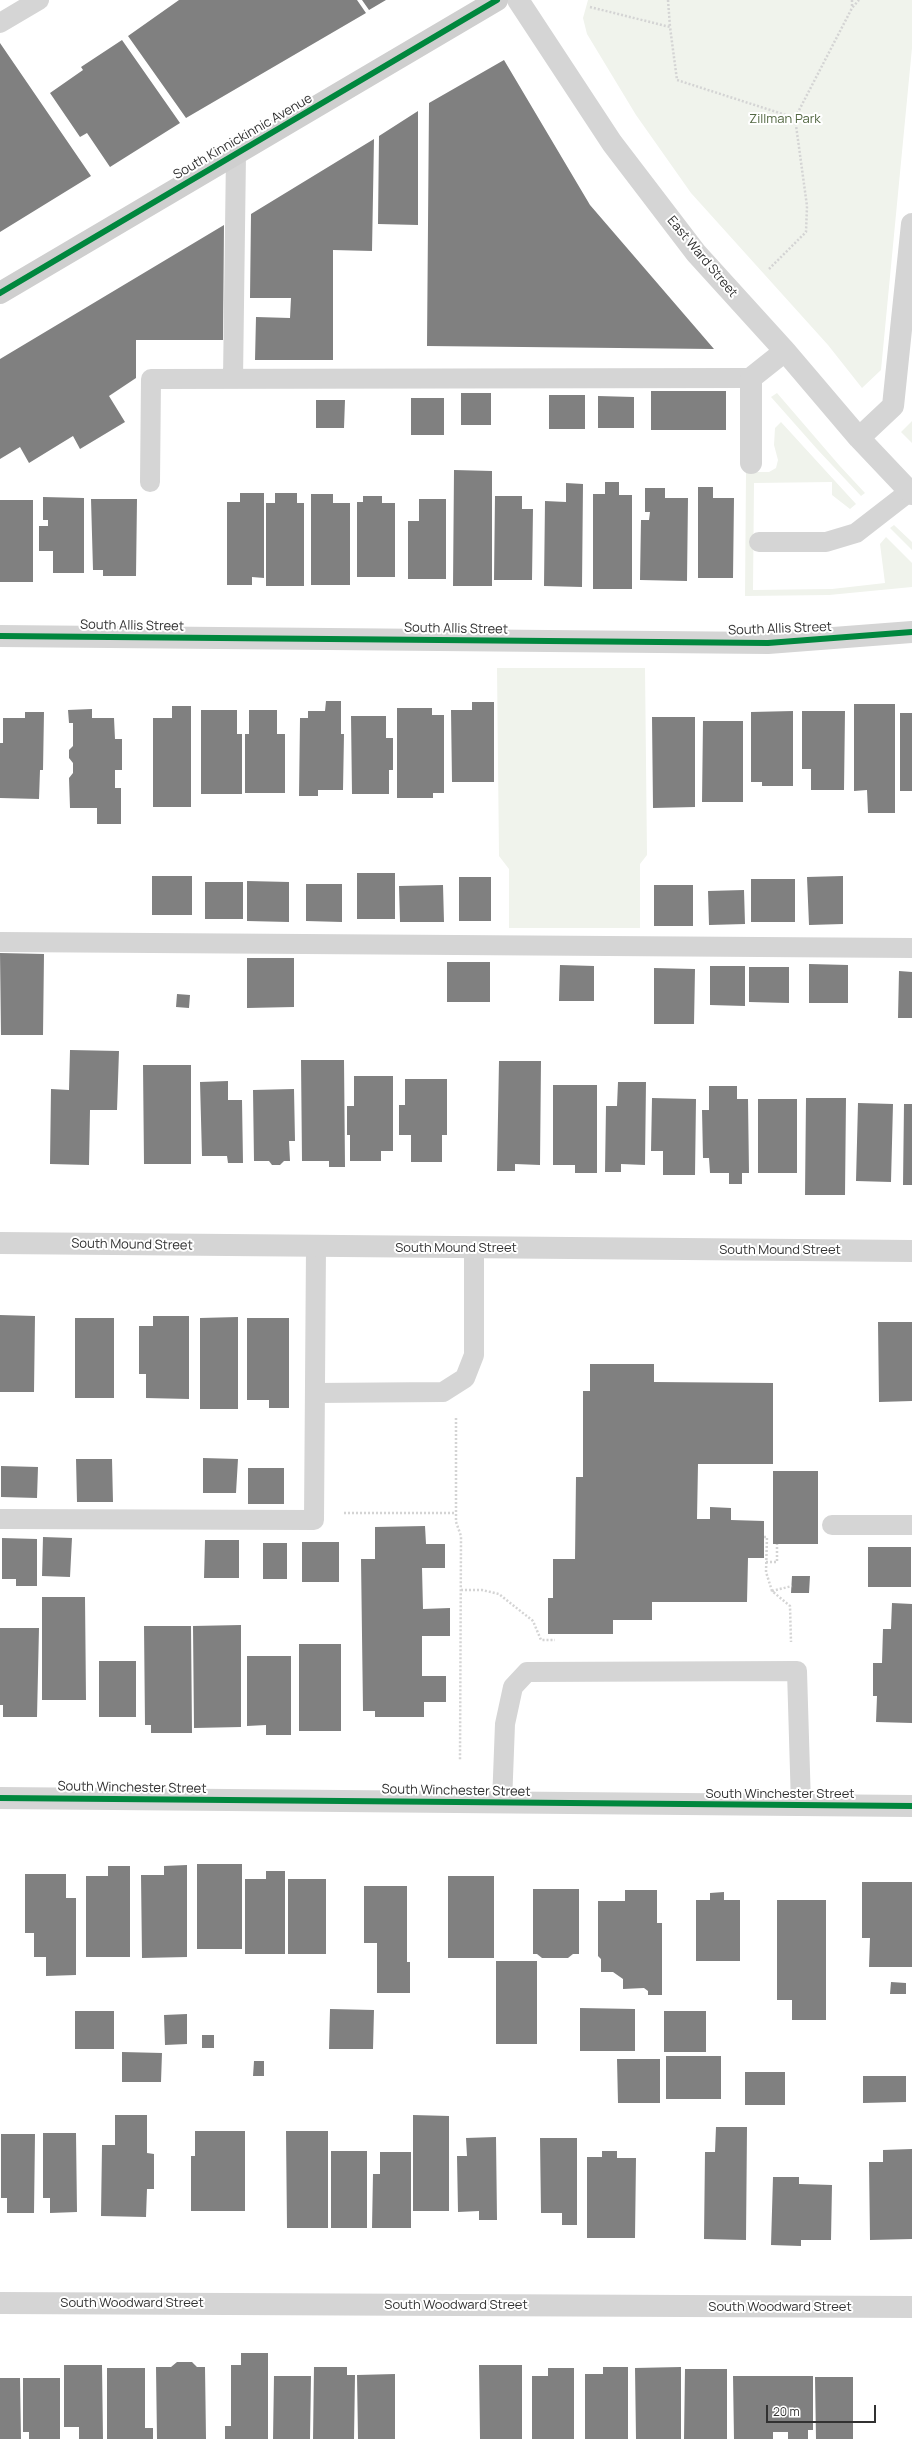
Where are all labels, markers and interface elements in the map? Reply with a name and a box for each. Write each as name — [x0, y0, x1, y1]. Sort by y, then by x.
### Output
street label: South Kinnickinnic Avenue — [171, 91, 315, 183]
park label: Zillman Park — [749, 111, 821, 127]
street label: East Ward Street — [664, 213, 740, 301]
street label: South Allis Street — [80, 617, 184, 635]
street label: South Allis Street — [728, 619, 832, 639]
street label: South Allis Street — [404, 620, 508, 638]
street label: South Mound Street — [71, 1236, 193, 1254]
street label: South Mound Street — [395, 1240, 517, 1256]
street label: South Mound Street — [719, 1242, 841, 1258]
street label: South Winchester Street — [57, 1779, 207, 1797]
street label: South Winchester Street — [381, 1782, 531, 1800]
street label: South Winchester Street — [706, 1786, 854, 1802]
street label: South Woodward Street — [60, 2295, 204, 2311]
street label: South Woodward Street — [384, 2297, 528, 2313]
street label: South Woodward Street — [708, 2299, 852, 2315]
scale bar — [768, 2397, 878, 2423]
text: 20 m — [773, 2403, 800, 2420]

